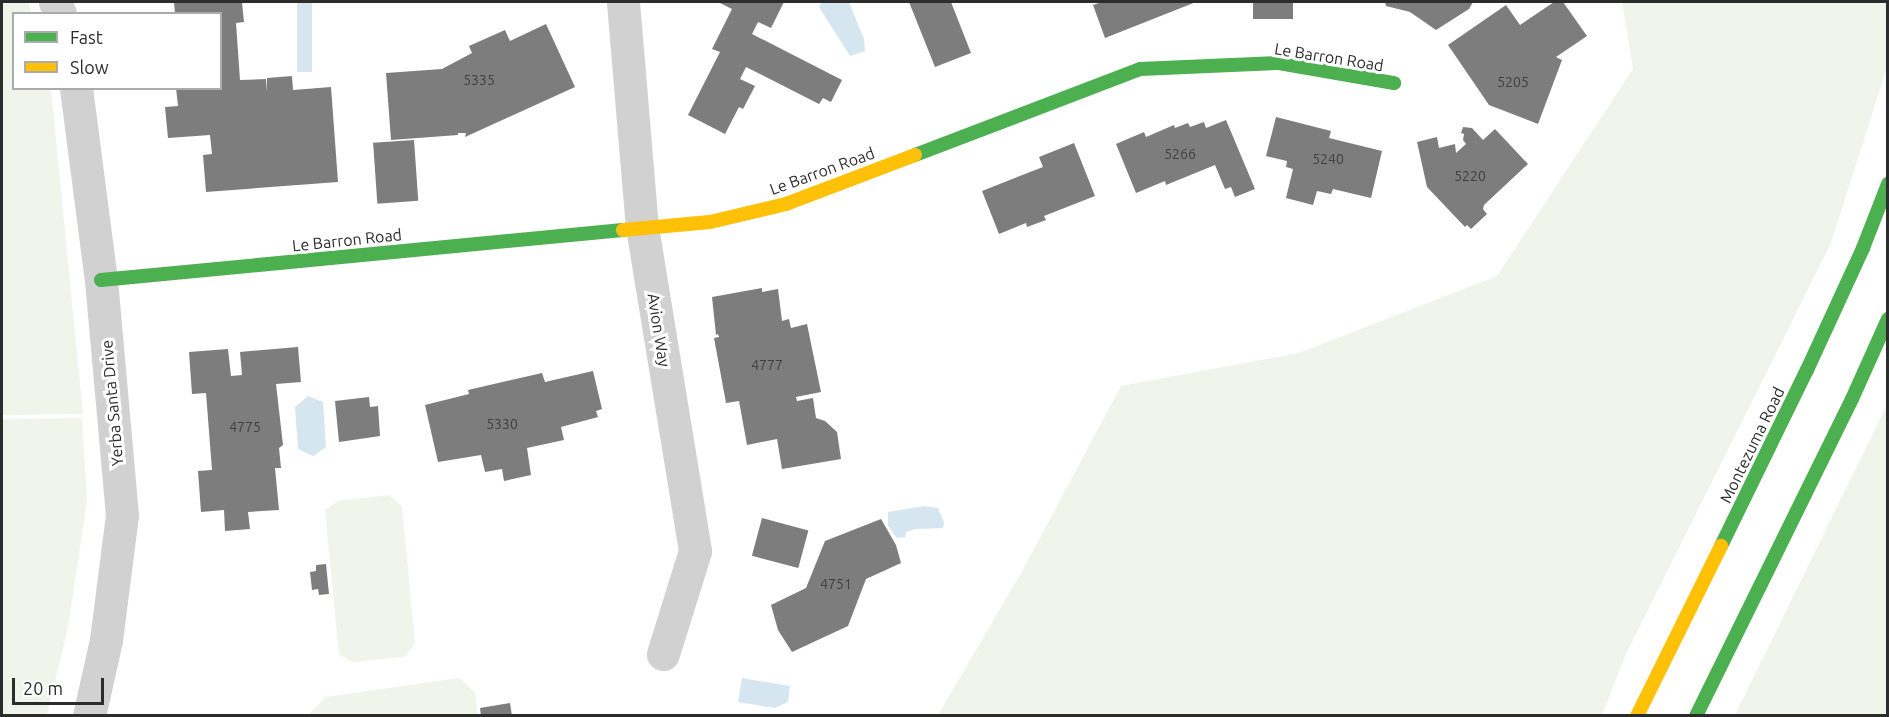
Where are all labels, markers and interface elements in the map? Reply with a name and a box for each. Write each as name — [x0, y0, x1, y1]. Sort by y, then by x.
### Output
legend — [12, 12, 222, 90]
text: Fast — [70, 27, 103, 47]
street label: Le Barron Road — [1273, 39, 1385, 75]
text: Slow — [70, 57, 109, 77]
house number: 5335 — [463, 72, 495, 88]
house number: 5205 — [1497, 74, 1529, 90]
street label: Le Barron Road — [767, 143, 877, 199]
house number: 5266 — [1164, 146, 1196, 162]
house number: 5240 — [1312, 151, 1344, 167]
house number: 5220 — [1454, 168, 1486, 184]
street label: Le Barron Road — [291, 225, 403, 255]
street label: Avion Way — [644, 292, 674, 368]
street label: Yerba Santa Drive — [97, 339, 127, 467]
house number: 4777 — [751, 357, 783, 373]
street label: Montezuma Road — [1716, 384, 1788, 506]
house number: 5330 — [486, 416, 518, 432]
house number: 4775 — [229, 419, 261, 435]
house number: 4751 — [820, 576, 852, 592]
scale bar — [15, 666, 106, 704]
text: 20 m — [23, 678, 63, 698]

